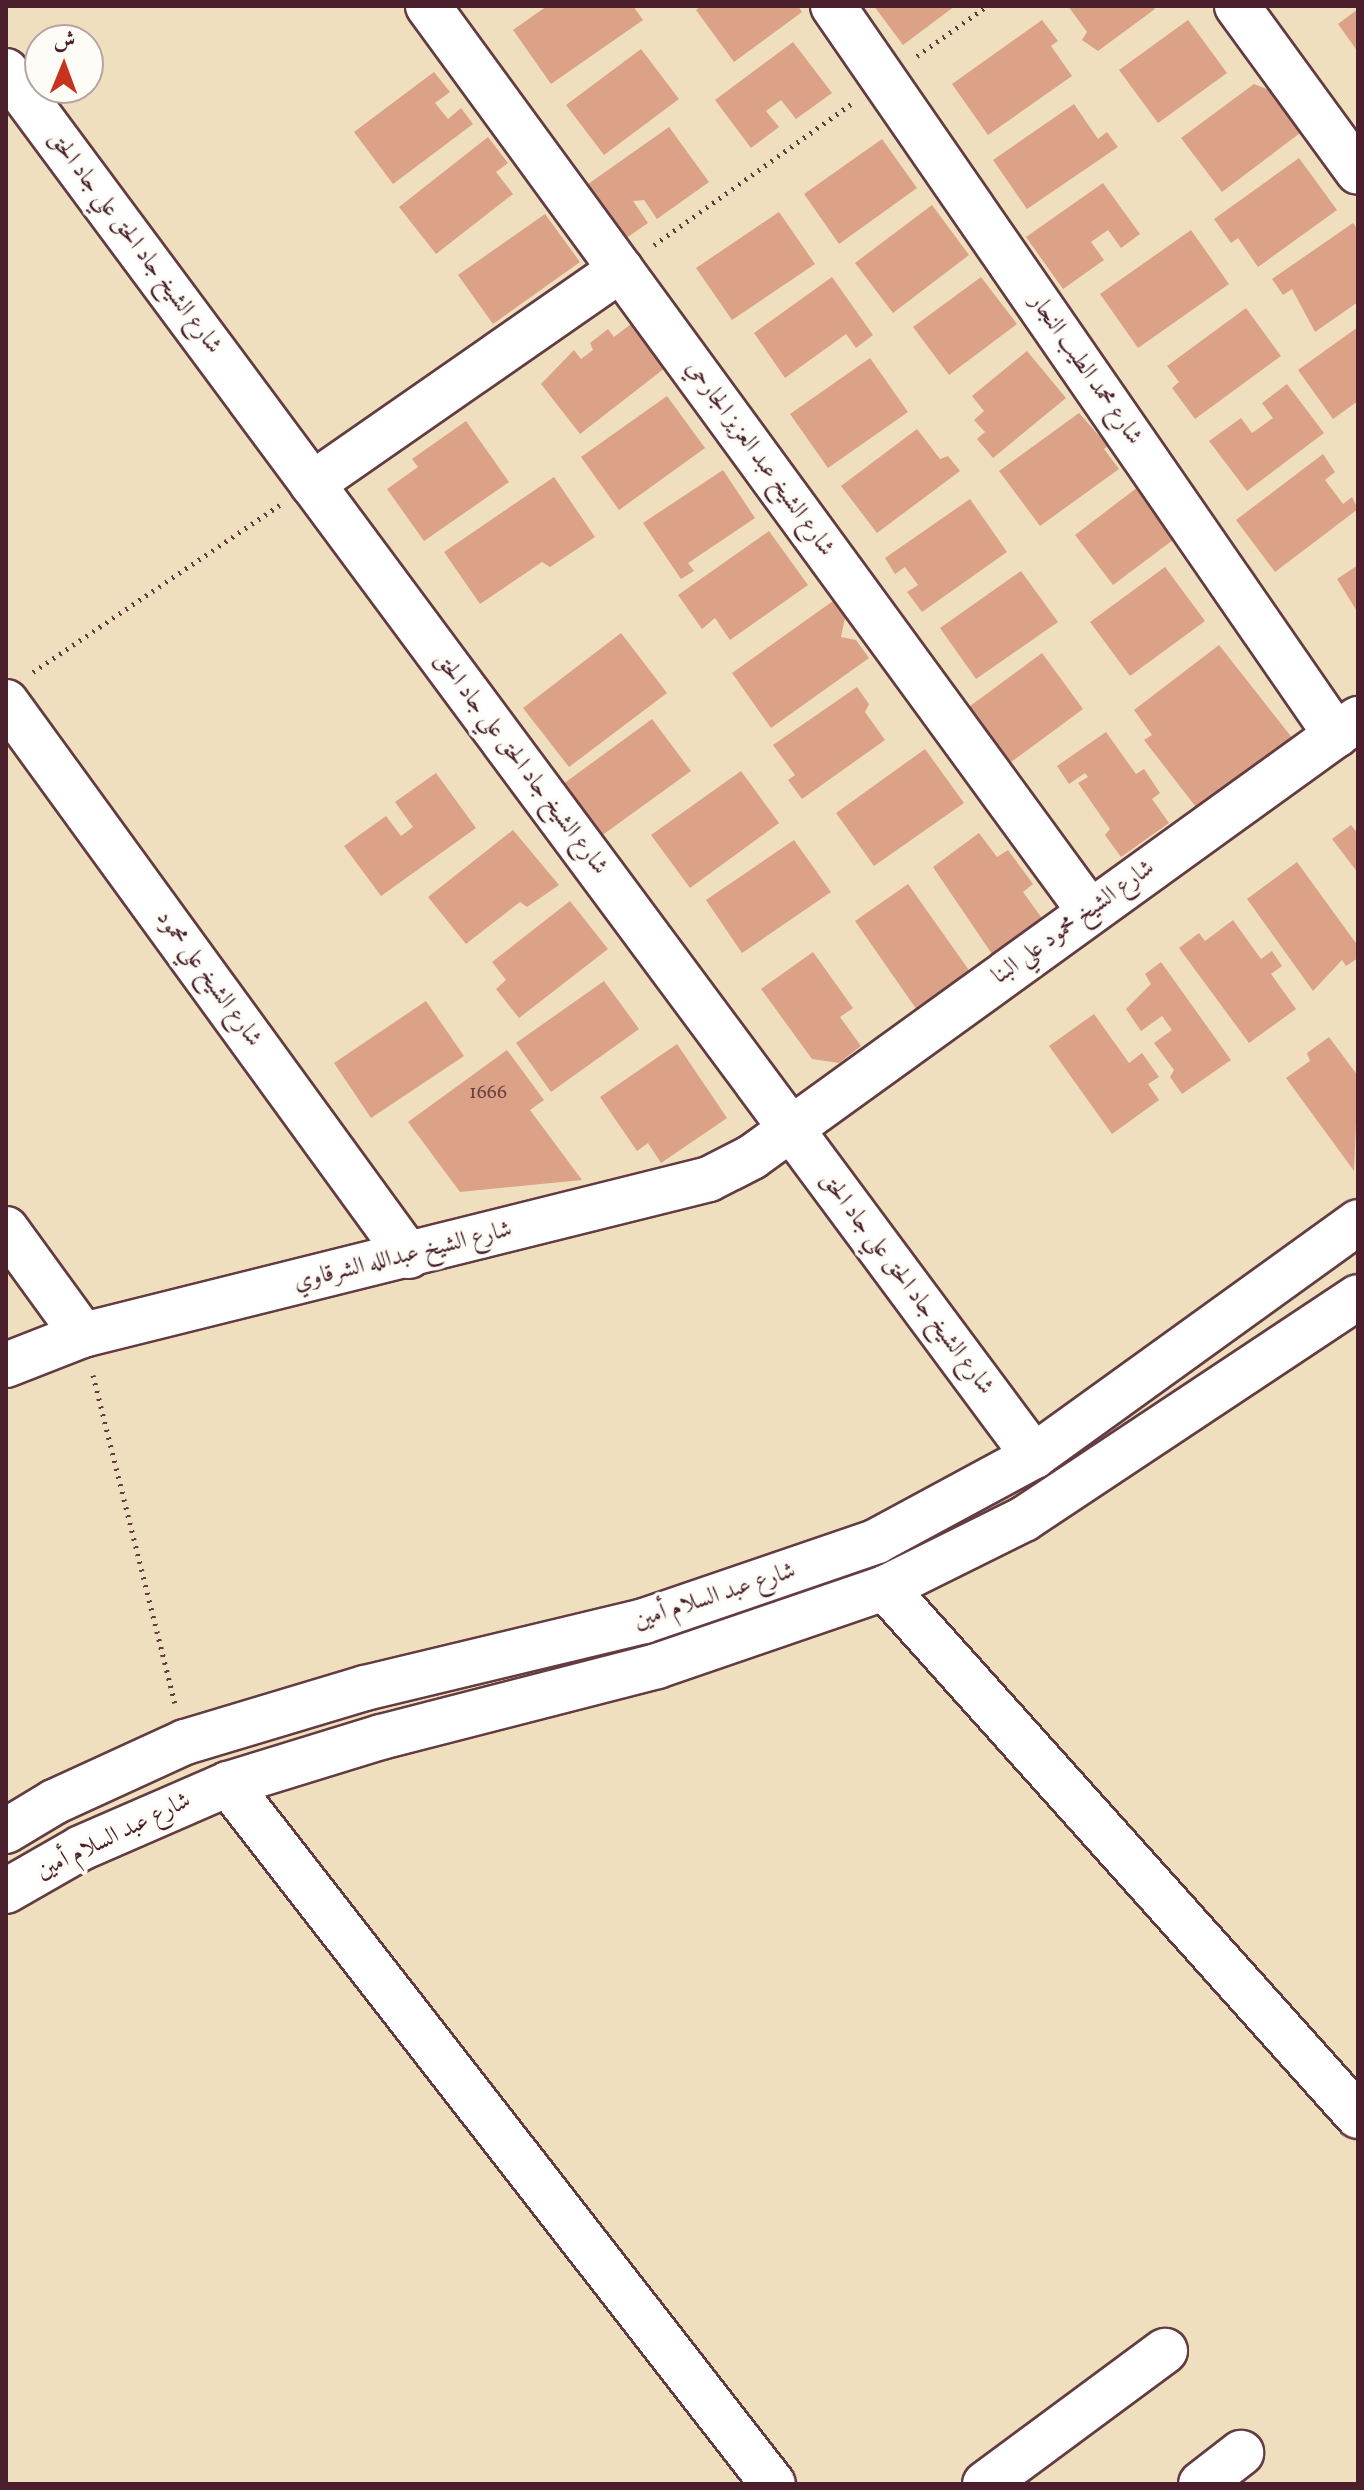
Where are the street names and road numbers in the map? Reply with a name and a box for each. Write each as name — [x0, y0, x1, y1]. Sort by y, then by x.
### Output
street label: شارع الشيخ جاد الحق علي جاد الحق — [41, 126, 227, 360]
street label: شارع محمد الطيب النجار — [1022, 289, 1148, 451]
street label: شارع الشيخ عبد العزيز الجارحي — [678, 355, 840, 563]
street label: شارع الشيخ جاد الحق علي جاد الحق — [427, 647, 613, 881]
street label: شارع الشيخ محمود علي البنا — [987, 854, 1161, 992]
street label: شارع الشيخ علي محمود — [149, 905, 267, 1053]
street label: شارع الشيخ جاد الحق علي جاد الحق — [813, 1167, 999, 1401]
street label: شارع الشيخ عبدالله الشرقاوي — [291, 1216, 515, 1298]
street label: شارع عبد السلام أمين — [631, 1557, 799, 1637]
street label: شارع عبد السلام أمين — [32, 1787, 196, 1887]

